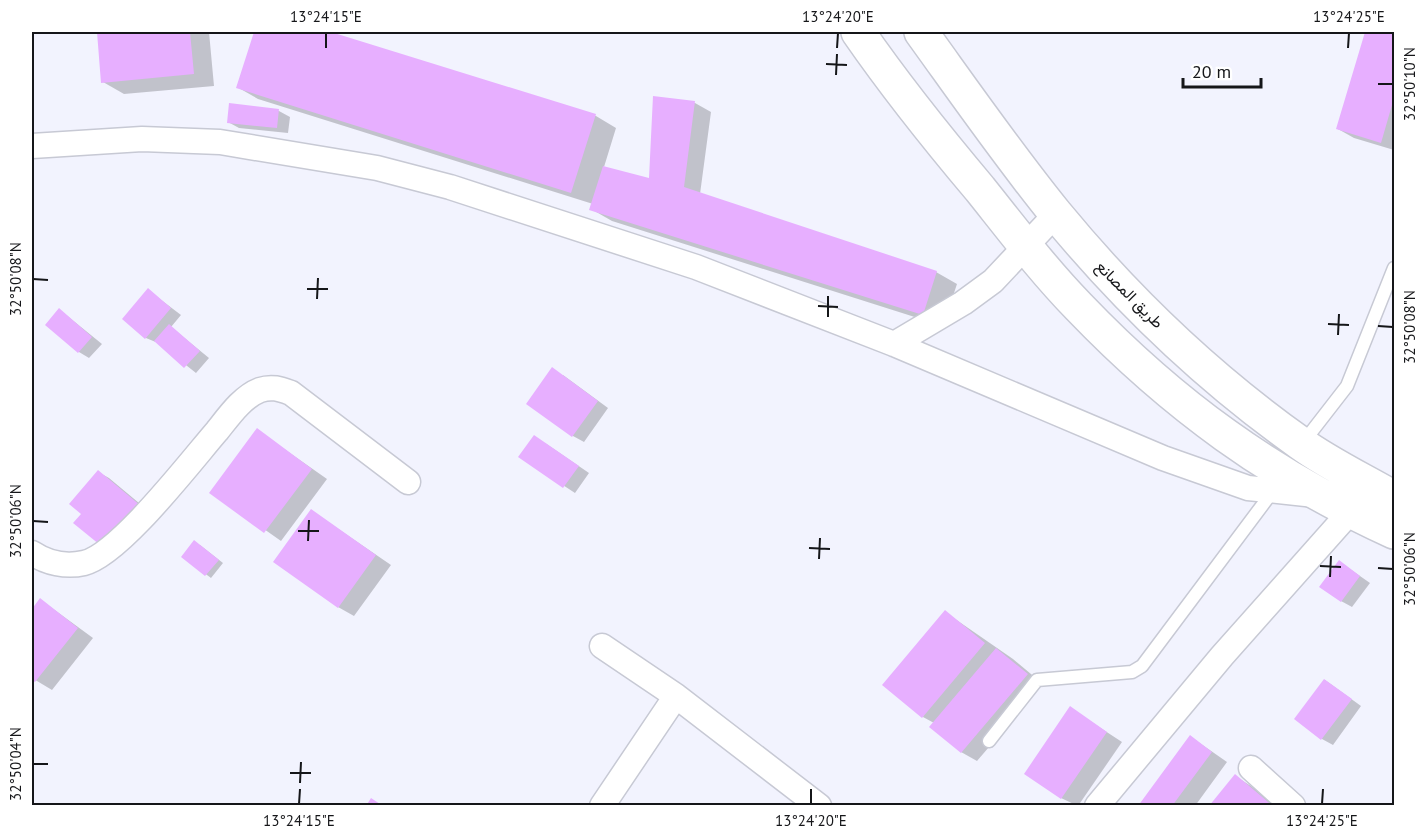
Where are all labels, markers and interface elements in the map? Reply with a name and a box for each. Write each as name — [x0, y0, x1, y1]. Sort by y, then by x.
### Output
text: 13°24'15"E — [290, 7, 362, 26]
text: 13°24'20"E — [802, 7, 874, 26]
text: 13°24'25"E — [1313, 7, 1385, 26]
text: 32°50'10"N — [1400, 47, 1419, 121]
scale bar — [1183, 51, 1261, 89]
text: 20 m — [1192, 60, 1231, 83]
text: 32°50'08"N — [6, 242, 25, 316]
street label: طريق المصانع — [1090, 256, 1168, 334]
text: 32°50'08"N — [1400, 290, 1419, 364]
text: 32°50'06"N — [6, 484, 25, 558]
text: 32°50'06"N — [1400, 532, 1419, 606]
text: 32°50'04"N — [6, 727, 25, 801]
text: 13°24'15"E — [263, 811, 335, 830]
text: 13°24'20"E — [775, 811, 847, 830]
text: 13°24'25"E — [1286, 811, 1358, 830]

